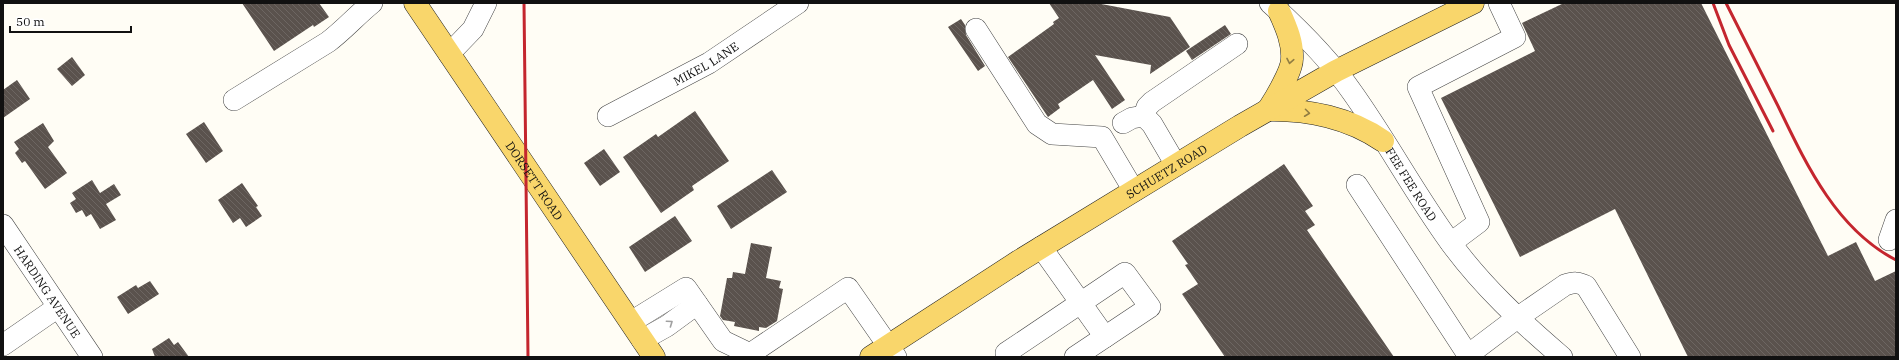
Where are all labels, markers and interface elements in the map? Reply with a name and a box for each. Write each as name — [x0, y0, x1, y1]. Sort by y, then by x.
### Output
scale bar — [10, 8, 131, 34]
text: 50 m — [16, 14, 45, 29]
street label: MIKEL LANE — [670, 38, 741, 88]
one-way arrow — [1287, 58, 1295, 65]
one-way arrow — [1304, 108, 1310, 117]
street label: DORSETT ROAD — [503, 138, 567, 223]
street label: SCHUETZ ROAD — [1123, 141, 1209, 201]
street label: FEE FEE ROAD — [1383, 144, 1441, 224]
street label: HARDING AVENUE — [11, 242, 84, 340]
one-way arrow — [666, 321, 673, 328]

